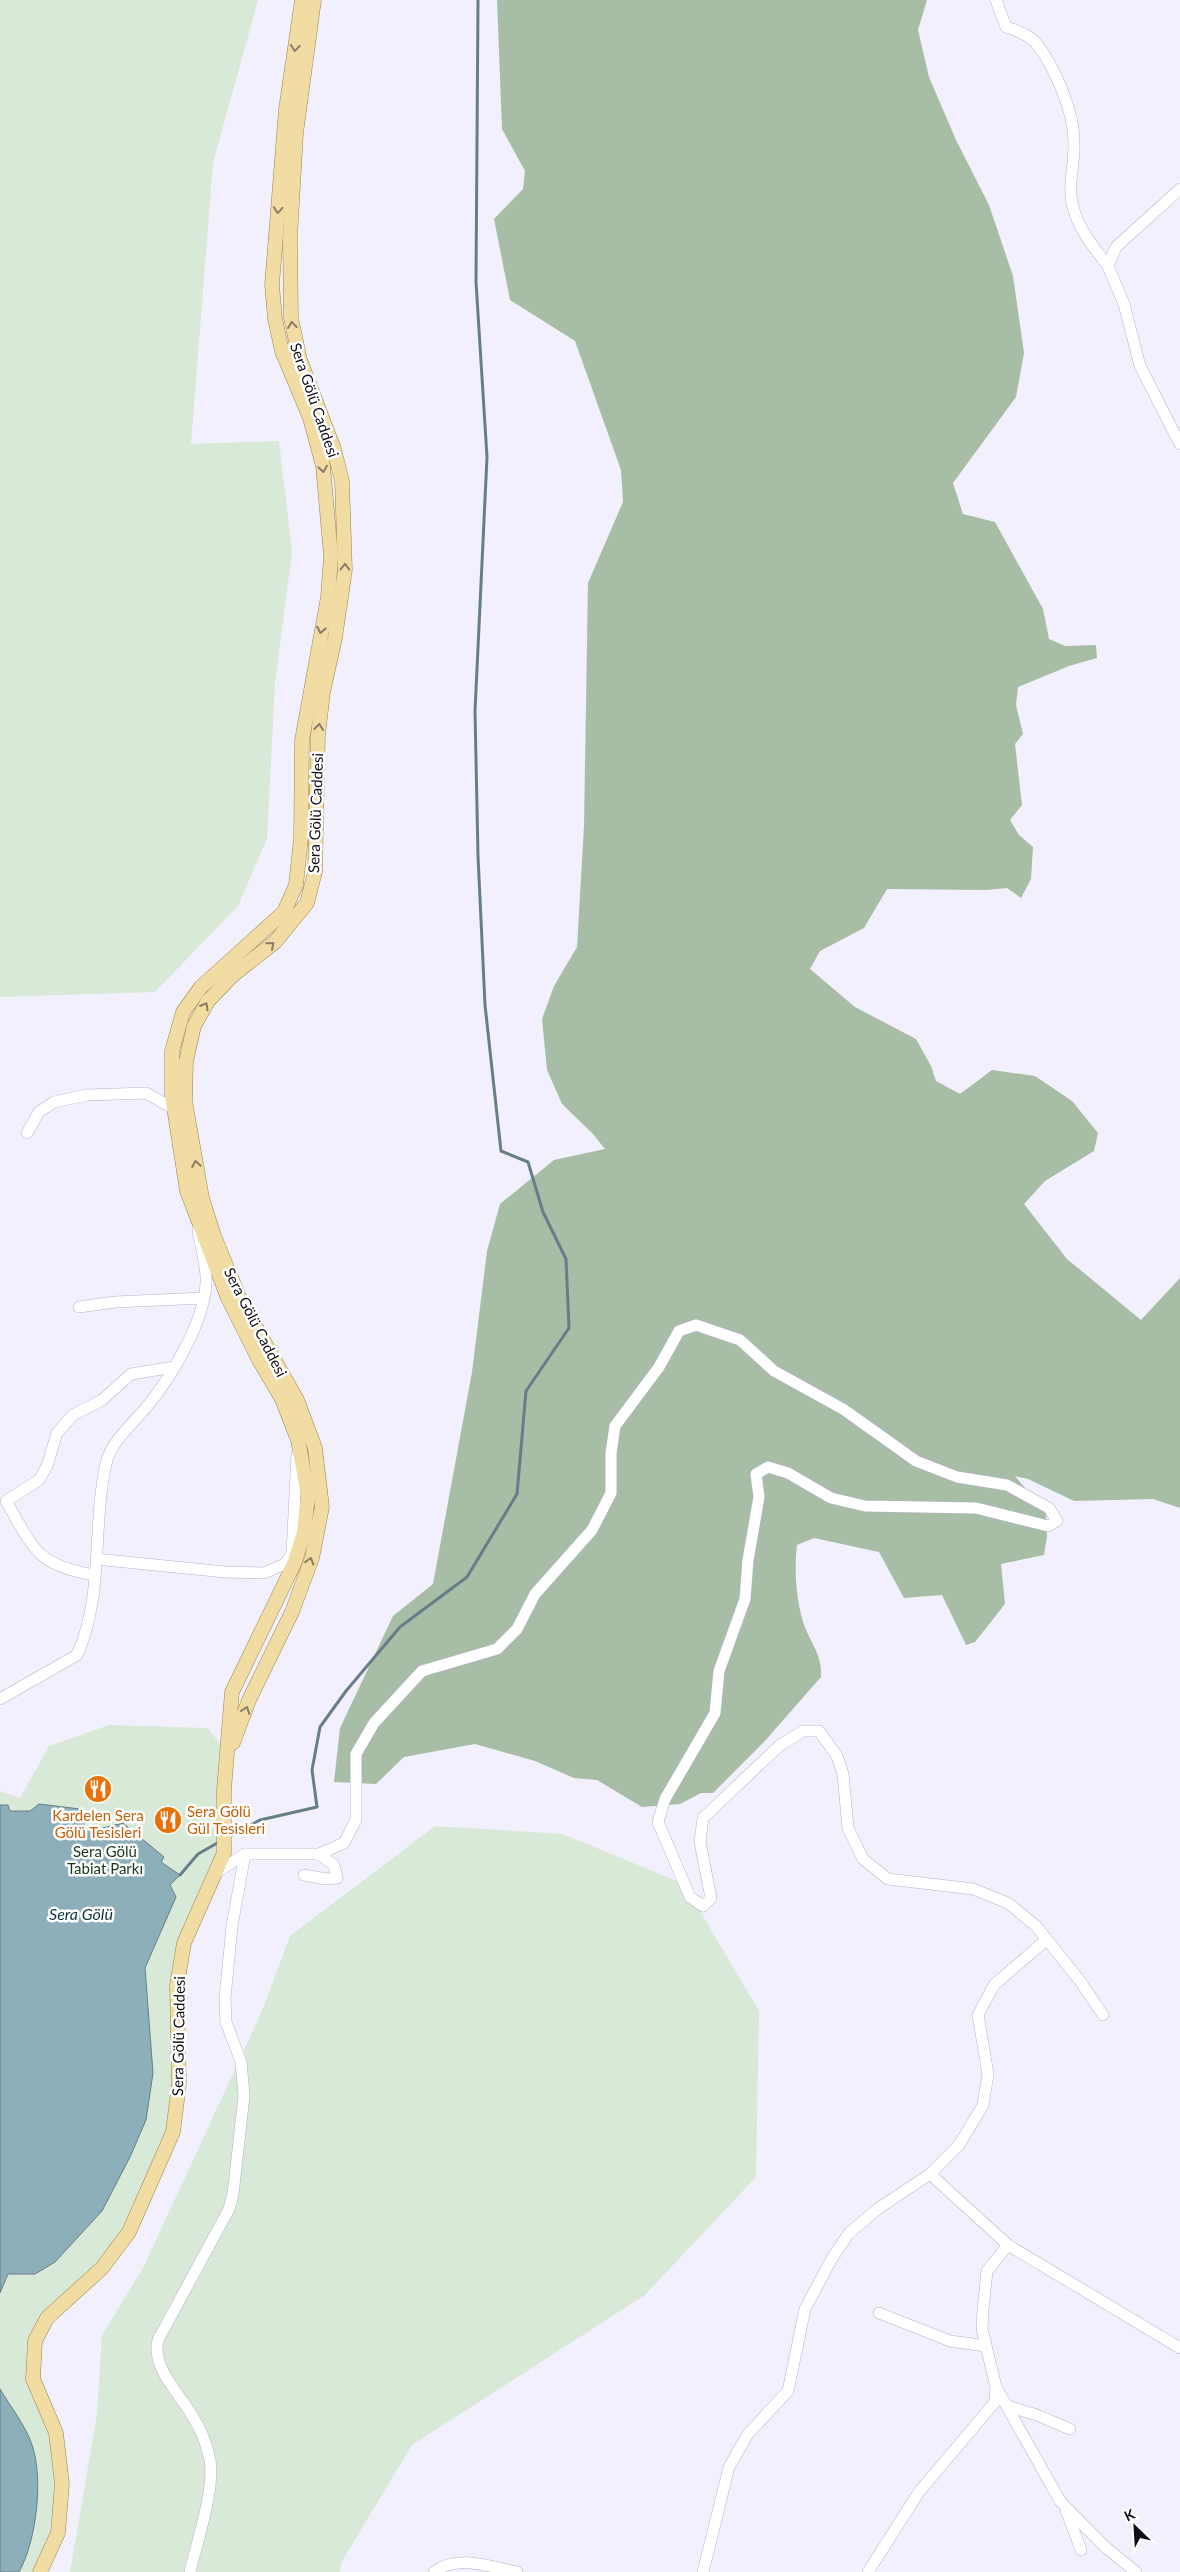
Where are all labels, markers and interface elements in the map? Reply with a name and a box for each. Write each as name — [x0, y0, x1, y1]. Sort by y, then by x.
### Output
one-way arrow — [290, 45, 301, 53]
one-way arrow — [272, 206, 283, 214]
one-way arrow — [287, 321, 298, 329]
street label: Sera Gölü Caddesi — [287, 340, 343, 460]
one-way arrow — [317, 464, 327, 473]
one-way arrow — [340, 562, 350, 570]
one-way arrow — [317, 626, 327, 634]
one-way arrow — [313, 722, 324, 730]
street label: Sera Gölü Caddesi — [304, 753, 326, 873]
one-way arrow — [266, 941, 275, 950]
one-way arrow — [199, 1003, 209, 1012]
one-way arrow — [192, 1160, 202, 1168]
street label: Sera Gölü Caddesi — [221, 1264, 291, 1380]
one-way arrow — [305, 1558, 315, 1566]
one-way arrow — [240, 1706, 250, 1715]
restaurant icon: Kardelen Sera Gölü Tesisleri — [83, 1774, 113, 1804]
place label: Sera Gölü Gül Tesisleri — [187, 1802, 265, 1837]
restaurant icon: Sera Gölü Gül Tesisleri — [153, 1805, 183, 1835]
place label: Kardelen Sera Gölü Tesisleri — [52, 1806, 144, 1841]
park label: Sera Gölü Tabiat Parkı — [67, 1842, 143, 1877]
water label: Sera Gölü — [49, 1904, 113, 1923]
street label: Sera Gölü Caddesi — [168, 1976, 188, 2096]
north arrow — [1110, 2502, 1160, 2552]
text: K — [1121, 2505, 1138, 2524]

